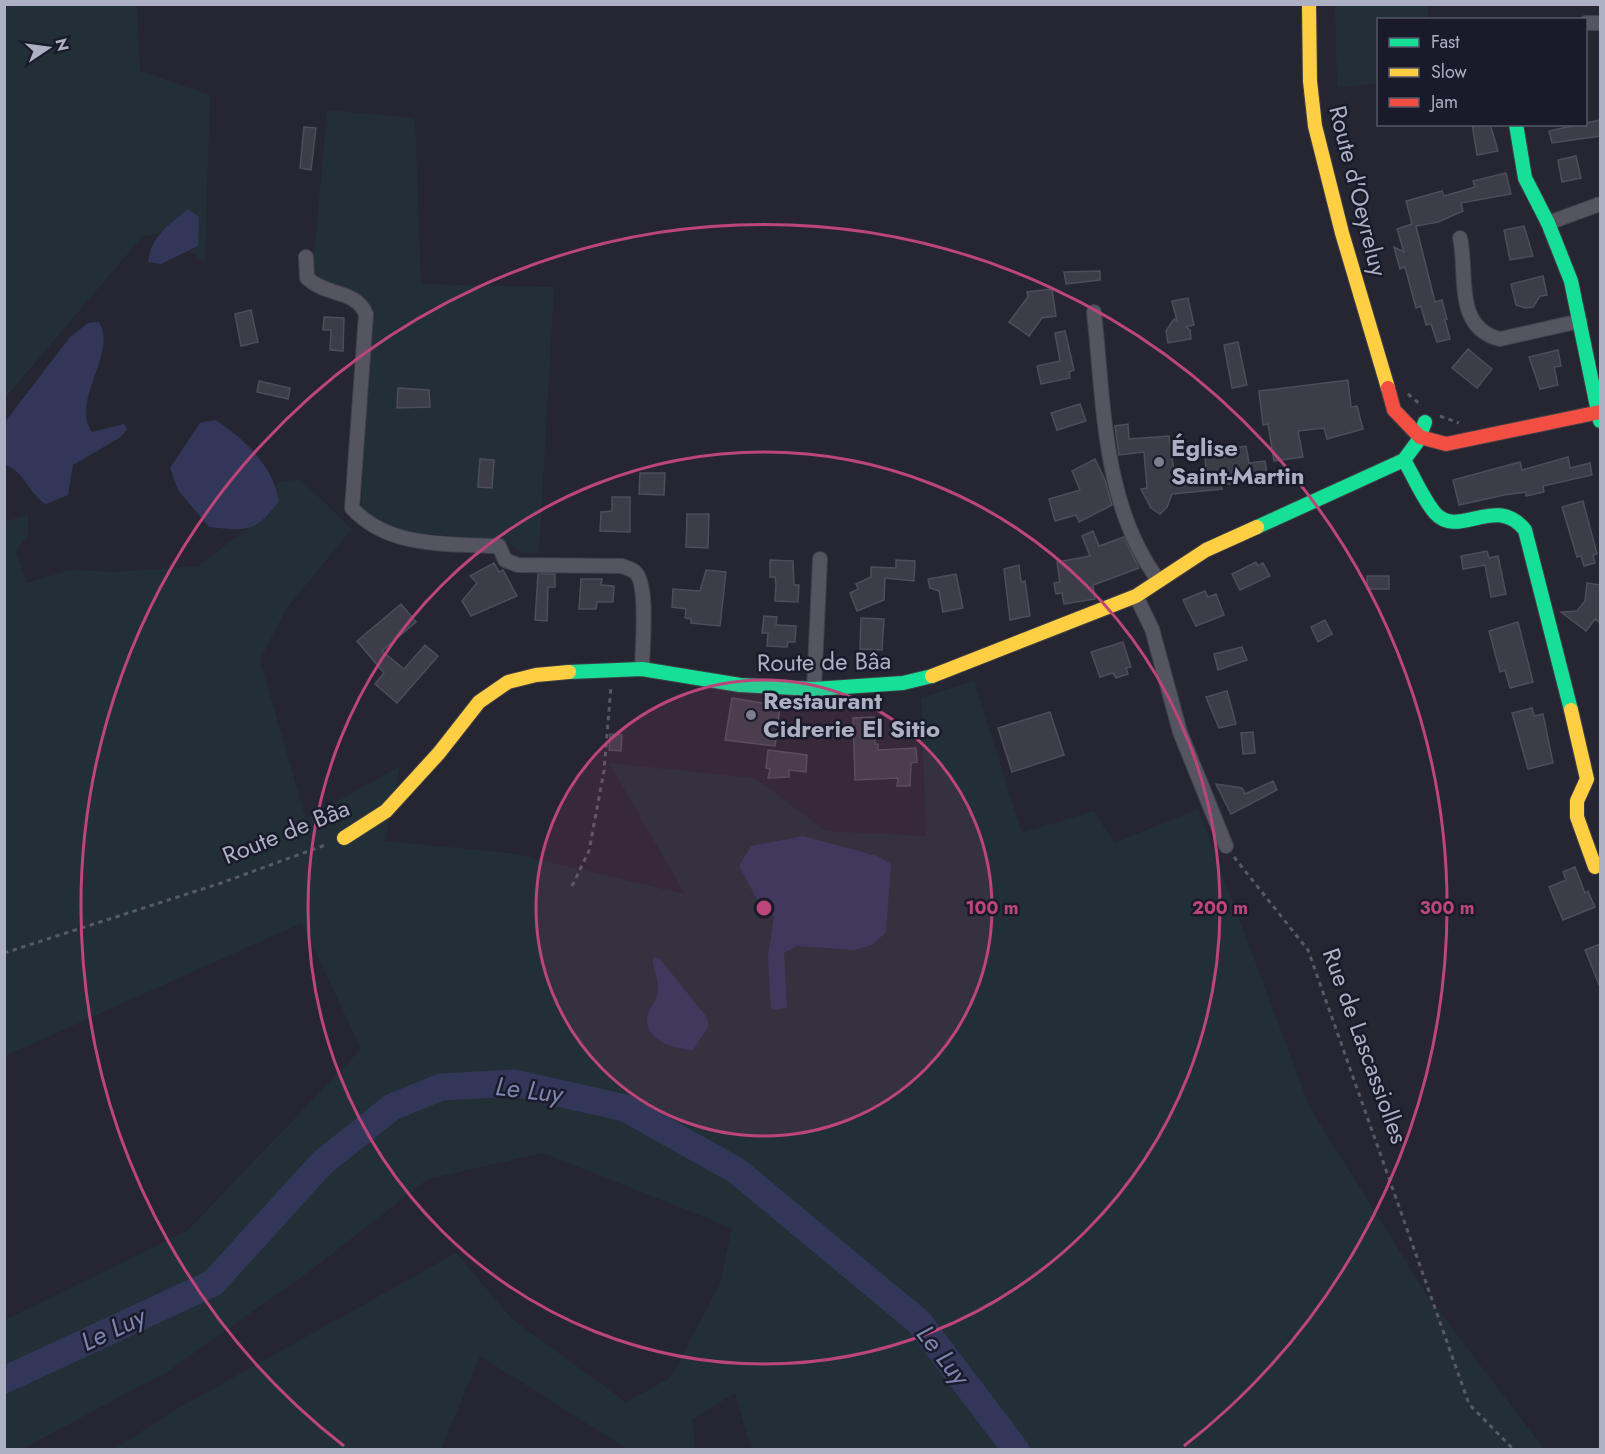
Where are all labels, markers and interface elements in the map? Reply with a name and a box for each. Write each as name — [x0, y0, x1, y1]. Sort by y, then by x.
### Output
north arrow — [18, 18, 78, 78]
legend — [1377, 18, 1587, 126]
text: Fast — [1431, 29, 1460, 55]
text: N — [49, 36, 75, 54]
text: Slow — [1431, 59, 1468, 85]
text: Jam — [1429, 89, 1458, 115]
street label: Route d'Oeyreluy — [1320, 102, 1397, 280]
place label: Église Saint-Martin — [1171, 430, 1305, 493]
marker: Église Saint-Martin — [1152, 455, 1166, 469]
street label: Route de Bâa — [757, 643, 891, 680]
place label: Restaurant Cidrerie El Sitio — [763, 683, 940, 746]
marker: Restaurant Cidrerie El Sitio — [744, 708, 758, 722]
street label: Route de Bâa — [217, 790, 355, 873]
text: 100 m — [965, 895, 1019, 921]
text: 200 m — [1192, 895, 1248, 921]
text: 300 m — [1419, 895, 1475, 921]
centre of rings — [754, 898, 774, 918]
street label: Rue de Lascassiolles — [1314, 943, 1417, 1148]
water label: Le Luy — [493, 1067, 567, 1113]
water label: Le Luy — [74, 1297, 153, 1360]
water label: Le Luy — [907, 1317, 980, 1395]

